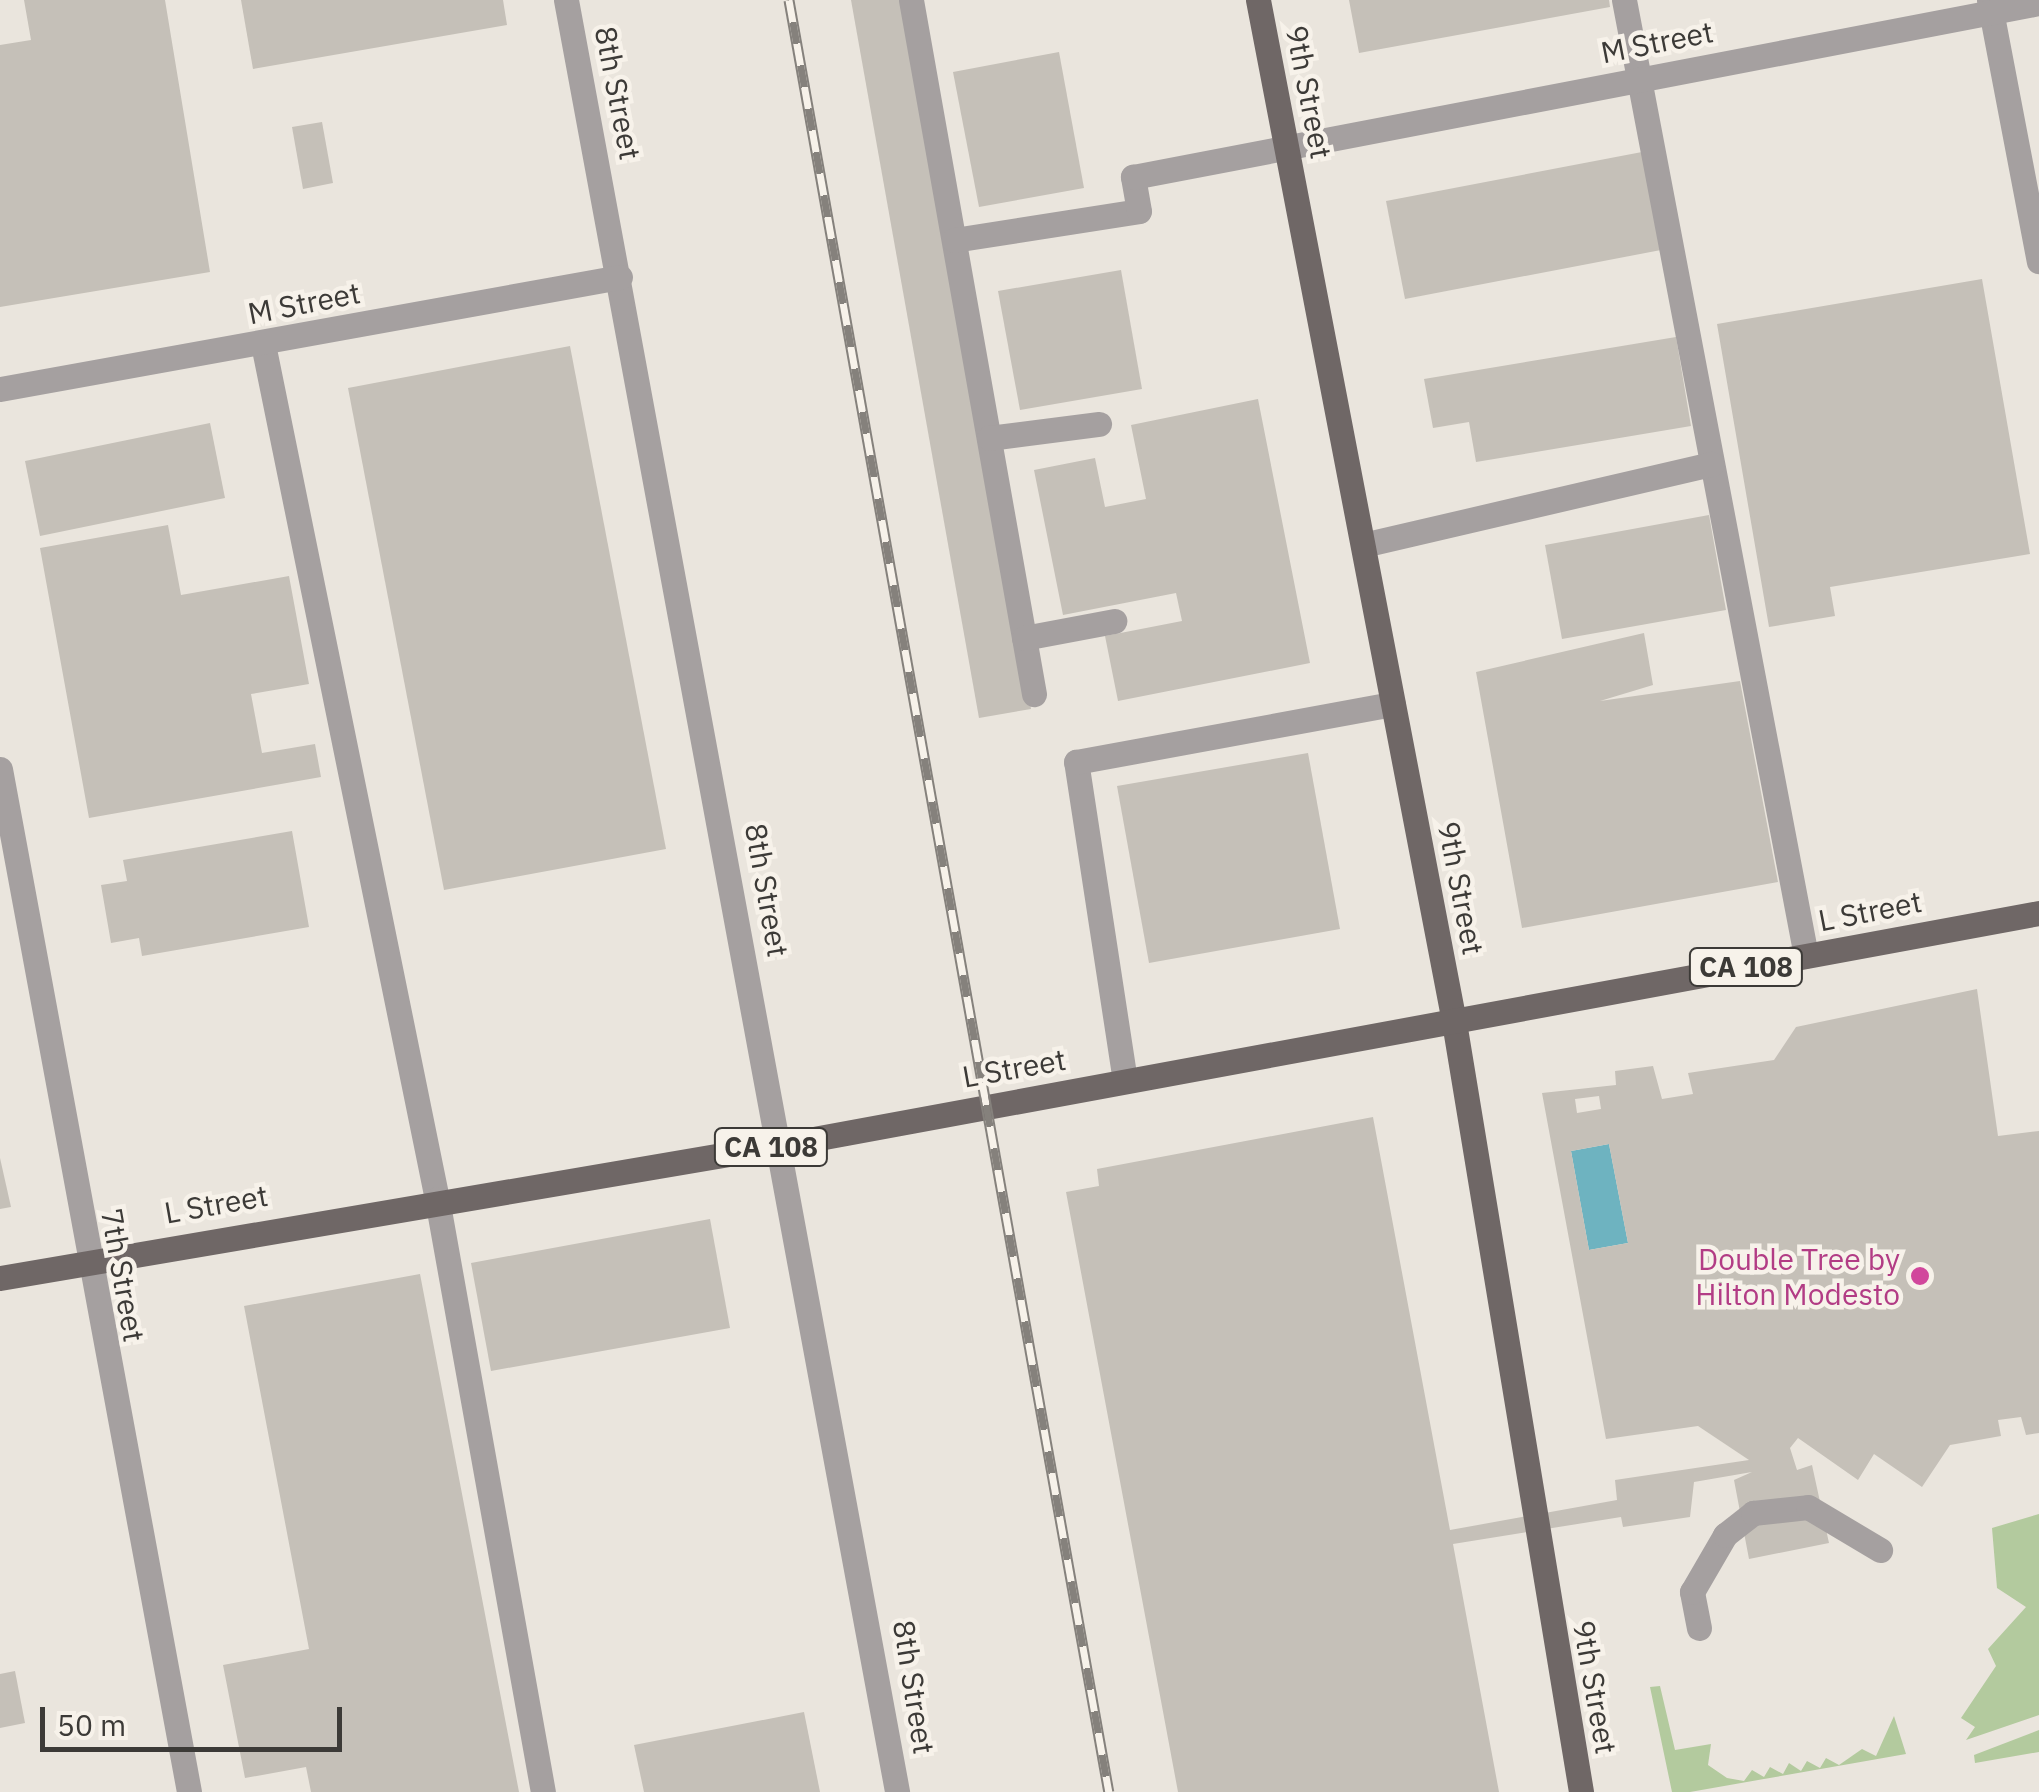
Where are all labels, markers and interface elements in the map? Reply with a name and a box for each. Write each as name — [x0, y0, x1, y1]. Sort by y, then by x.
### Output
street label: M Street — [1598, 13, 1716, 71]
street label: 9th Street — [1278, 22, 1340, 162]
street label: 8th Street — [587, 23, 649, 163]
street label: M Street — [245, 274, 363, 332]
street label: 9th Street — [1430, 818, 1492, 958]
street label: 8th Street — [738, 820, 796, 960]
street label: L Street — [1815, 883, 1925, 939]
road number: CA 108 — [1688, 944, 1804, 990]
street label: L Street — [959, 1041, 1069, 1095]
road number: CA 108 — [714, 1124, 828, 1170]
street label: L Street — [161, 1177, 271, 1231]
street label: 7th Street — [94, 1205, 152, 1345]
place label: Double Tree by Hilton Modesto — [1695, 1241, 1900, 1312]
marker: Double Tree by Hilton Modesto — [1909, 1265, 1931, 1287]
street label: 9th Street — [1566, 1617, 1624, 1757]
street label: 8th Street — [886, 1618, 942, 1756]
scale bar — [45, 1687, 348, 1749]
text: 50 m — [57, 1705, 126, 1744]

